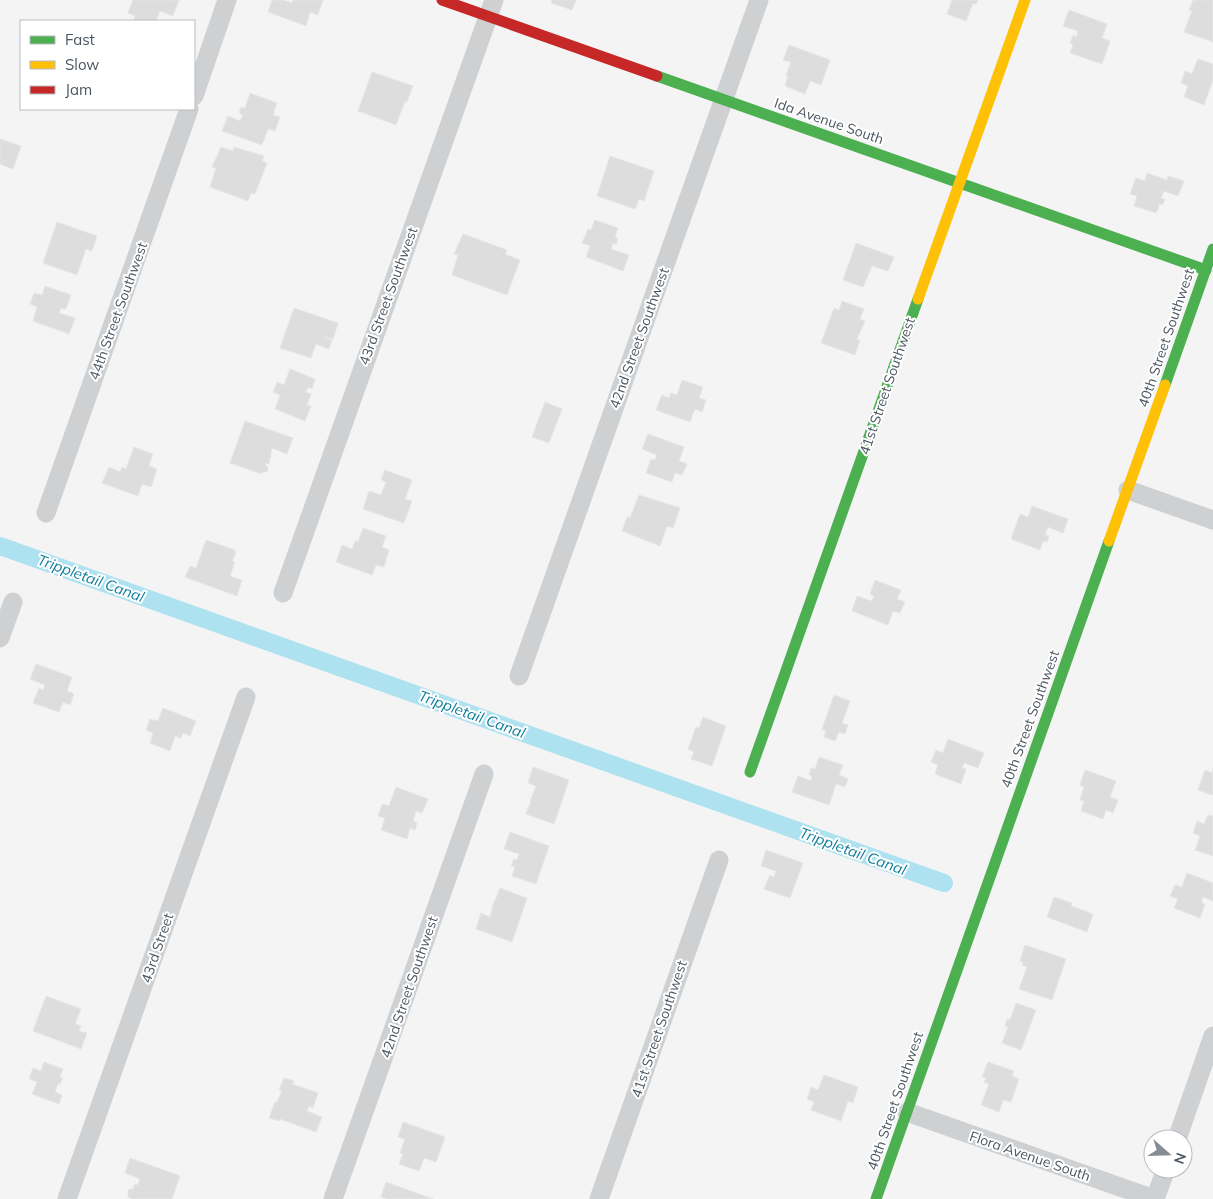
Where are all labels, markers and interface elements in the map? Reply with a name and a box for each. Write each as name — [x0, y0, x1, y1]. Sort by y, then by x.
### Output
legend — [20, 20, 195, 110]
text: Fast — [65, 30, 95, 49]
text: Slow — [65, 55, 99, 74]
text: Jam — [65, 80, 92, 99]
street label: Ida Avenue South — [772, 94, 886, 148]
street label: 43rd Street Southwest — [355, 224, 421, 367]
street label: 44th Street Southwest — [85, 240, 151, 382]
street label: 42nd Street Southwest — [605, 265, 673, 411]
street label: 40th Street Southwest — [1134, 266, 1198, 410]
street label: 41st Street Southwest — [855, 315, 919, 457]
water label: Trippletail Canal — [35, 550, 147, 606]
street label: 40th Street Southwest — [997, 648, 1063, 790]
water label: Trippletail Canal — [416, 686, 528, 742]
water label: Trippletail Canal — [797, 823, 909, 879]
street label: 43rd Street — [137, 911, 177, 985]
street label: 42nd Street Southwest — [376, 914, 442, 1060]
street label: 41st Street Southwest — [627, 958, 691, 1100]
street label: 40th Street Southwest — [863, 1029, 927, 1173]
street label: Flora Avenue South — [967, 1127, 1093, 1185]
north arrow — [1143, 1129, 1193, 1179]
text: N — [1170, 1150, 1190, 1166]

